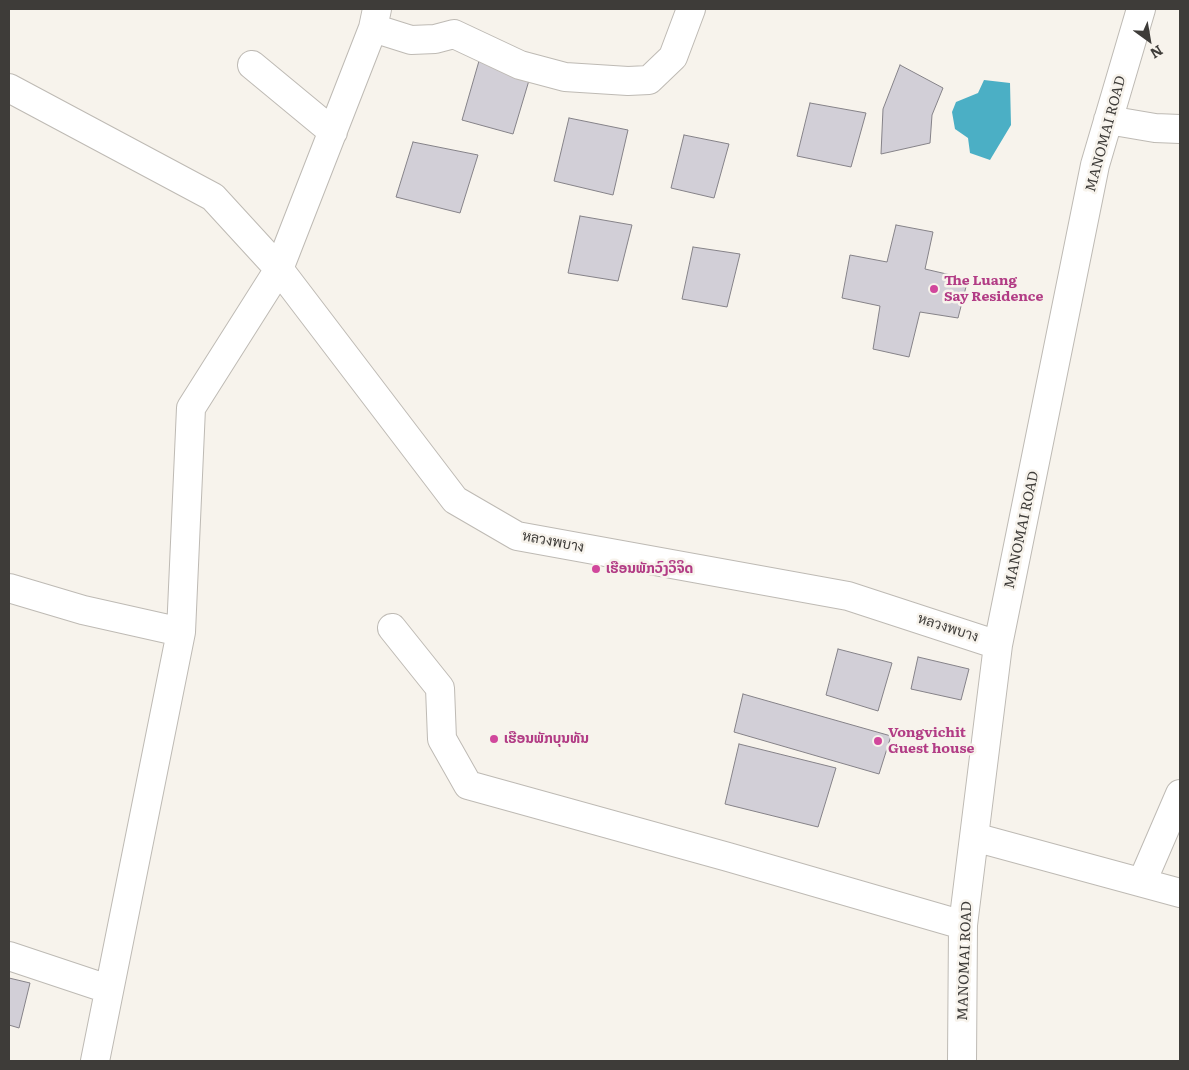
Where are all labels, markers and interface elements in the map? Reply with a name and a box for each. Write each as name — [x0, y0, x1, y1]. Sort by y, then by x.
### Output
north arrow — [1124, 15, 1174, 65]
text: N — [1147, 41, 1167, 64]
street label: MANOMAI ROAD — [1082, 74, 1130, 194]
place label: The Luang Say Residence — [944, 273, 1043, 306]
marker: The Luang Say Residence — [928, 283, 940, 295]
street label: MANOMAI ROAD — [1001, 470, 1043, 590]
street label: หลวงพบาง — [521, 528, 585, 556]
place label: ເຮືອນພັກວົງວິຈິດ — [606, 561, 693, 577]
marker: ເຮືອນພັກວົງວິຈິດ — [590, 563, 602, 575]
street label: หลวงพบาง — [916, 610, 980, 646]
place label: Vongvichit Guest house — [888, 725, 974, 758]
place label: ເຮືອນພັກບຸນທັນ — [504, 731, 589, 747]
marker: ເຮືອນພັກບຸນທັນ — [488, 733, 500, 745]
marker: Vongvichit Guest house — [872, 735, 884, 747]
street label: MANOMAI ROAD — [955, 901, 975, 1021]

